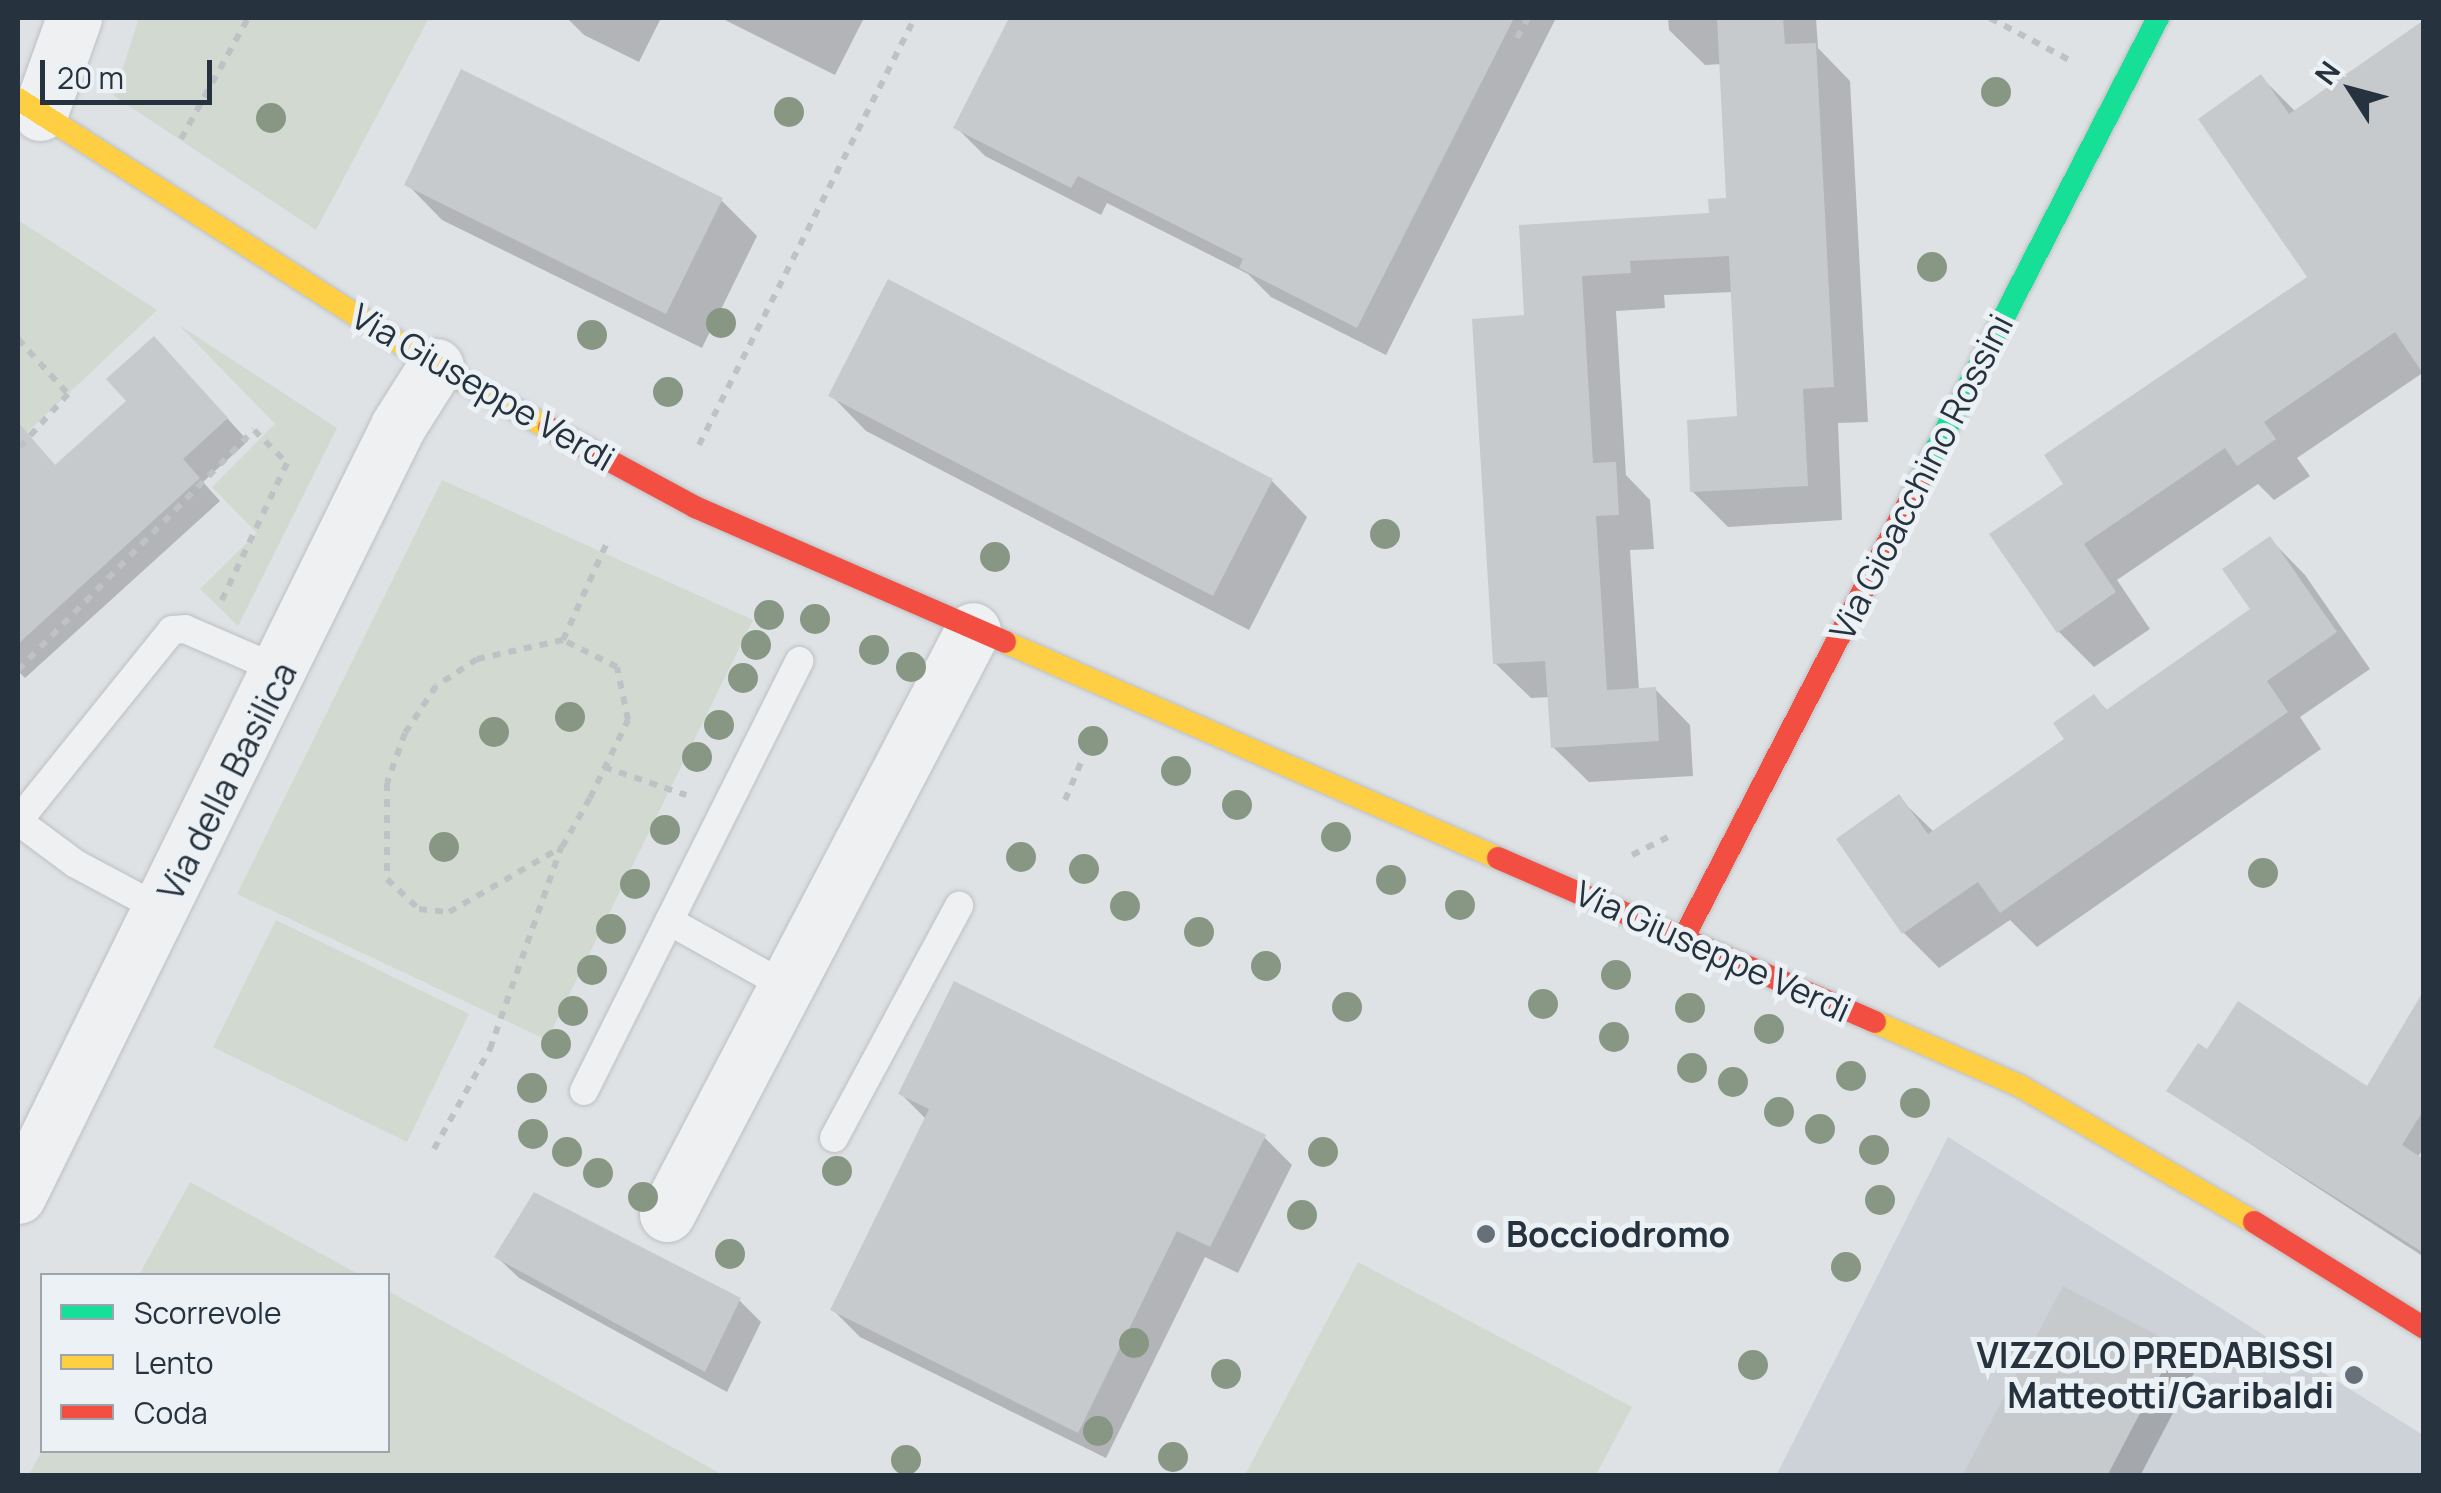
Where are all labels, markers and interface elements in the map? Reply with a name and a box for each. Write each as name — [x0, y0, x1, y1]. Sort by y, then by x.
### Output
scale bar — [45, 40, 218, 102]
north arrow — [2301, 40, 2401, 140]
text: N — [2305, 53, 2348, 92]
text: 20 m — [57, 57, 124, 98]
street label: Via Giuseppe Verdi — [344, 295, 622, 479]
street label: Via Gioacchino Rossini — [1821, 307, 2021, 647]
street label: Via della Basilica — [149, 655, 305, 907]
street label: Via Giuseppe Verdi — [1569, 872, 1857, 1030]
place label: Bocciodromo — [1506, 1213, 1730, 1255]
marker: Bocciodromo — [1475, 1223, 1497, 1245]
legend — [40, 1273, 390, 1453]
text: Scorrevole — [134, 1292, 282, 1333]
place label: VIZZOLO PREDABISSI Matteotti/Garibaldi — [1976, 1334, 2334, 1416]
text: Lento — [134, 1342, 213, 1383]
marker: VIZZOLO PREDABISSI Matteotti/Garibaldi — [2343, 1364, 2365, 1386]
text: Coda — [134, 1392, 208, 1433]

